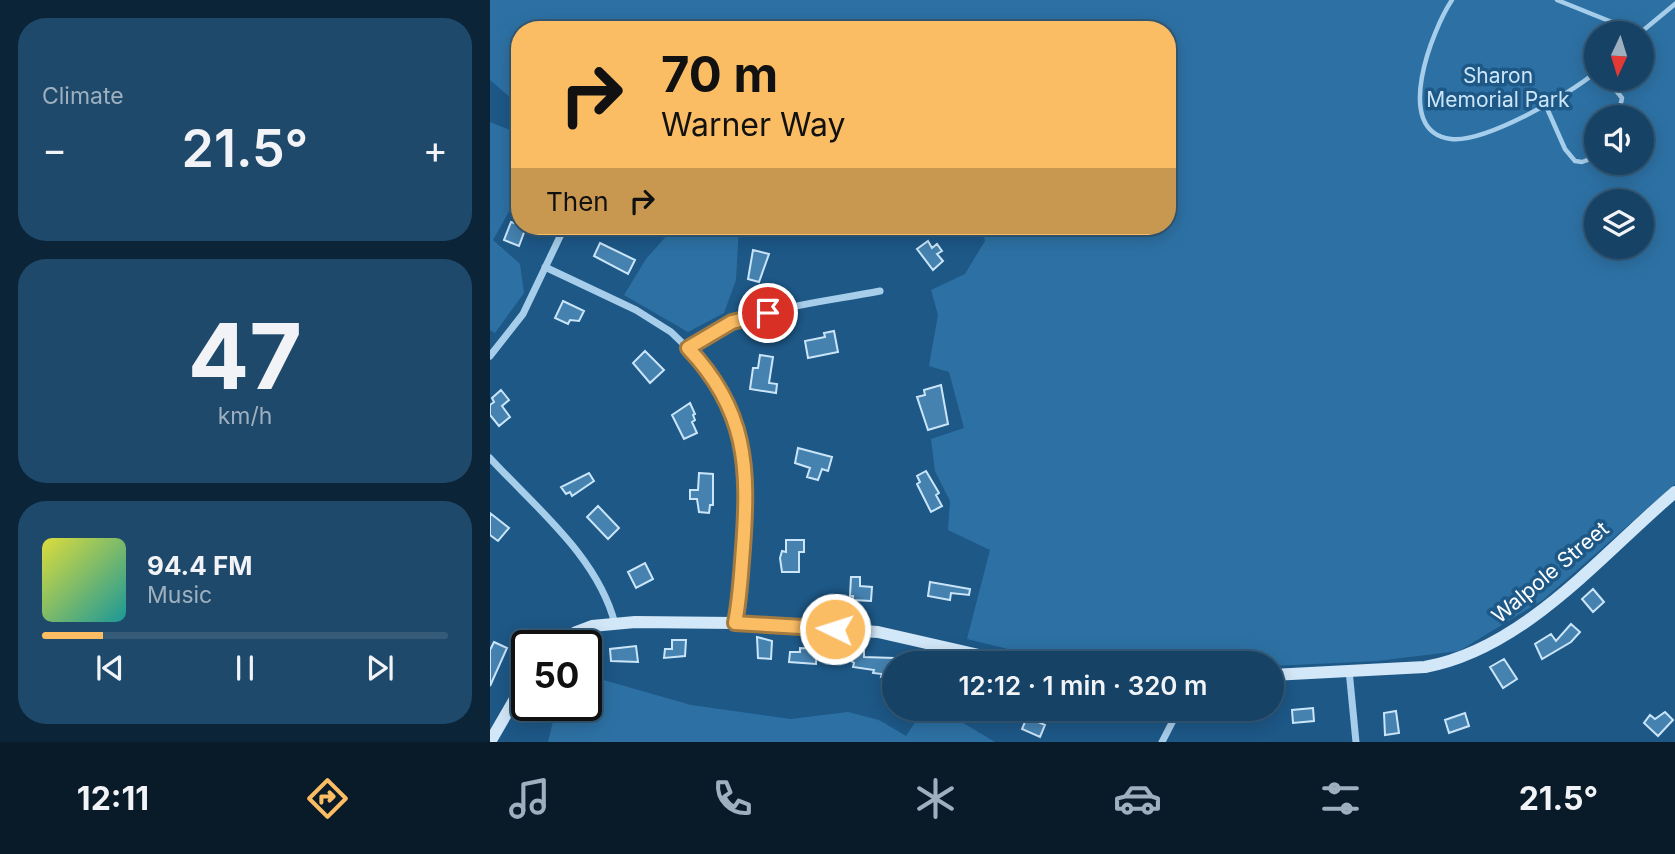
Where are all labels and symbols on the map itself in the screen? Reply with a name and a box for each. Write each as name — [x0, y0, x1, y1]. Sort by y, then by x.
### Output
north arrow — [1584, 21, 1654, 91]
park label: Sharon Memorial Park — [1426, 63, 1570, 112]
pin — [738, 283, 798, 343]
street label: Walpole Street — [1487, 516, 1613, 628]
position arrow — [798, 592, 872, 666]
speed limit sign: 50 — [511, 630, 602, 721]

